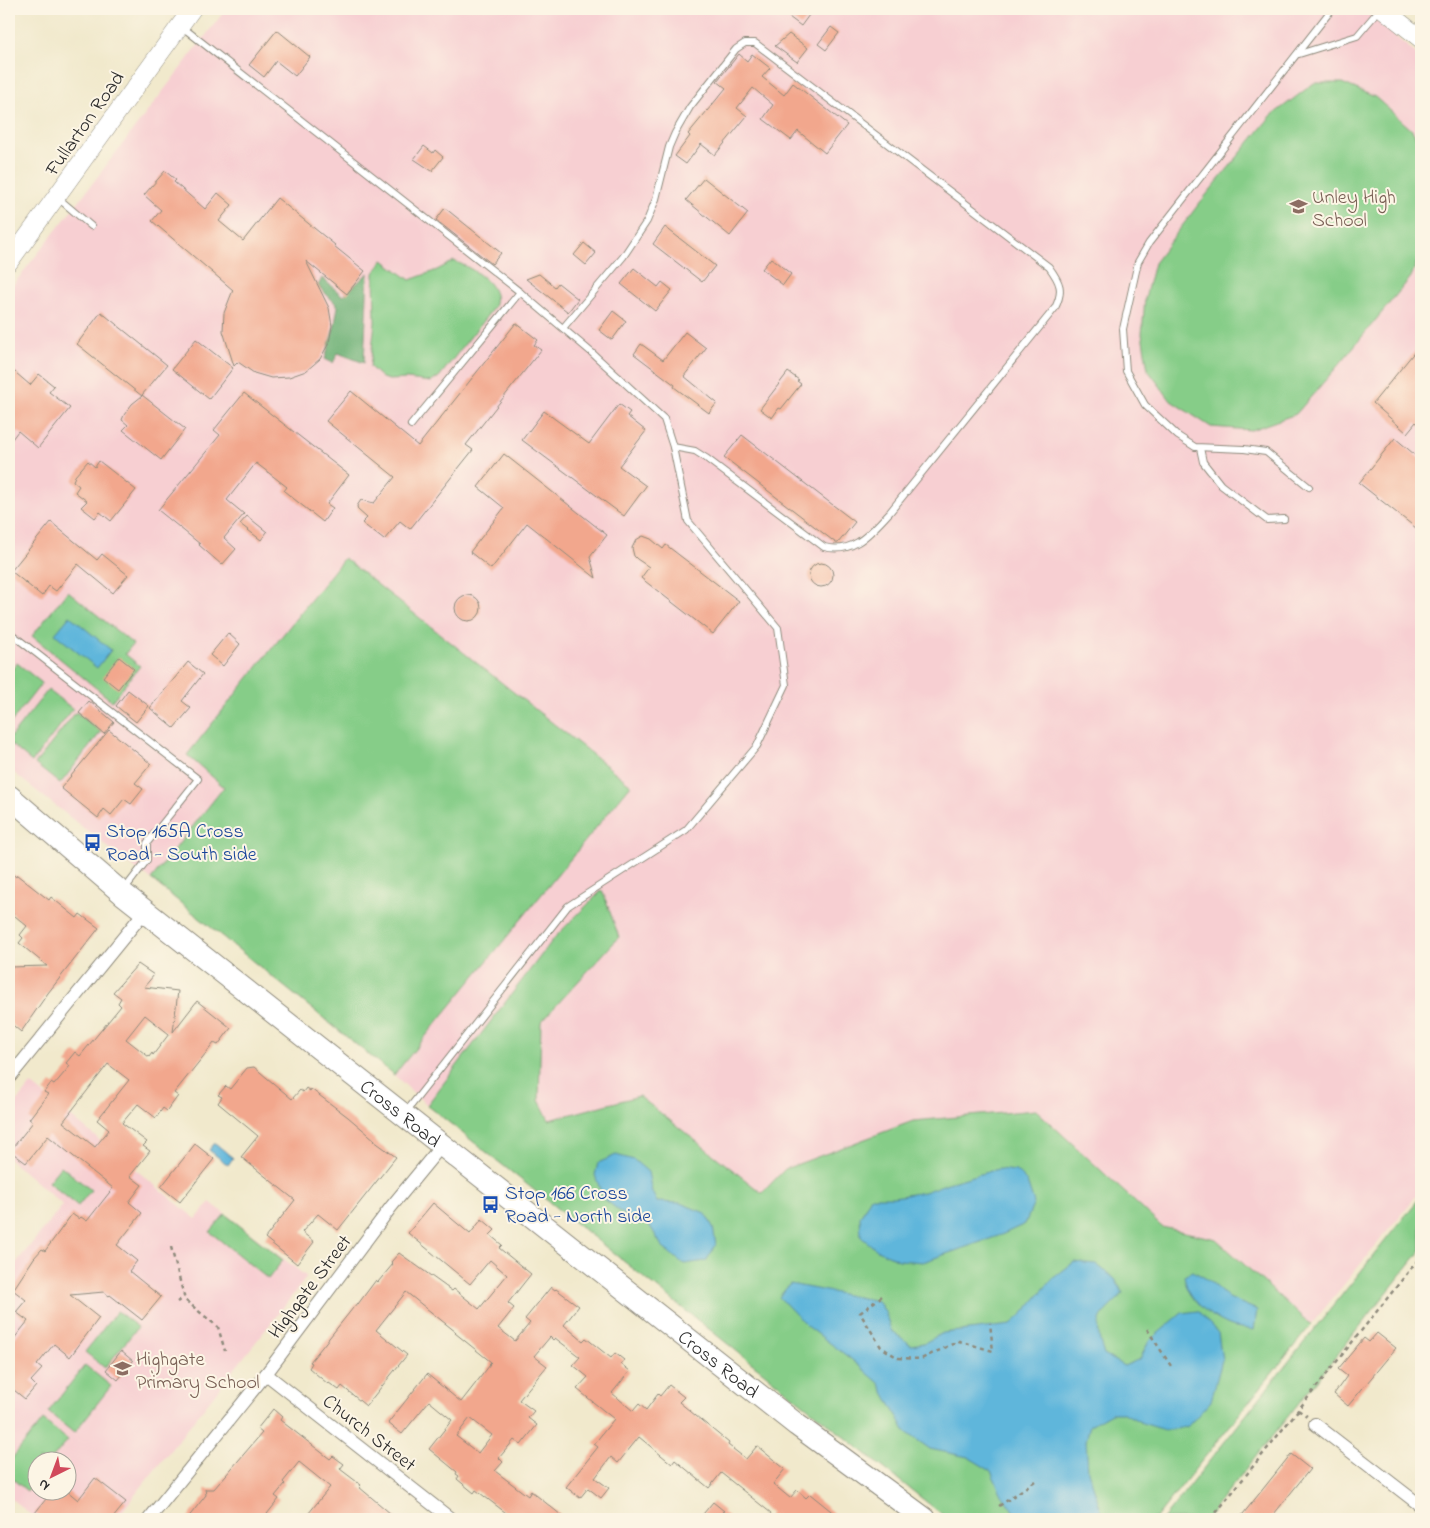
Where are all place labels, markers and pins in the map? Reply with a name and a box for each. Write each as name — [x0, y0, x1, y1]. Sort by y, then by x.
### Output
place label: Unley High School — [1312, 184, 1396, 236]
school or university icon: Unley High School — [1288, 197, 1308, 217]
place label: Stop 165A Cross Road - South side — [106, 818, 257, 870]
bus stop icon: Stop 165A Cross Road - South side — [82, 832, 102, 852]
place label: Stop 166 Cross Road - North side — [505, 1180, 651, 1232]
bus stop icon: Stop 166 Cross Road - North side — [481, 1194, 501, 1214]
place label: Highgate Primary School — [136, 1346, 260, 1398]
school or university icon: Highgate Primary School — [112, 1359, 132, 1379]

